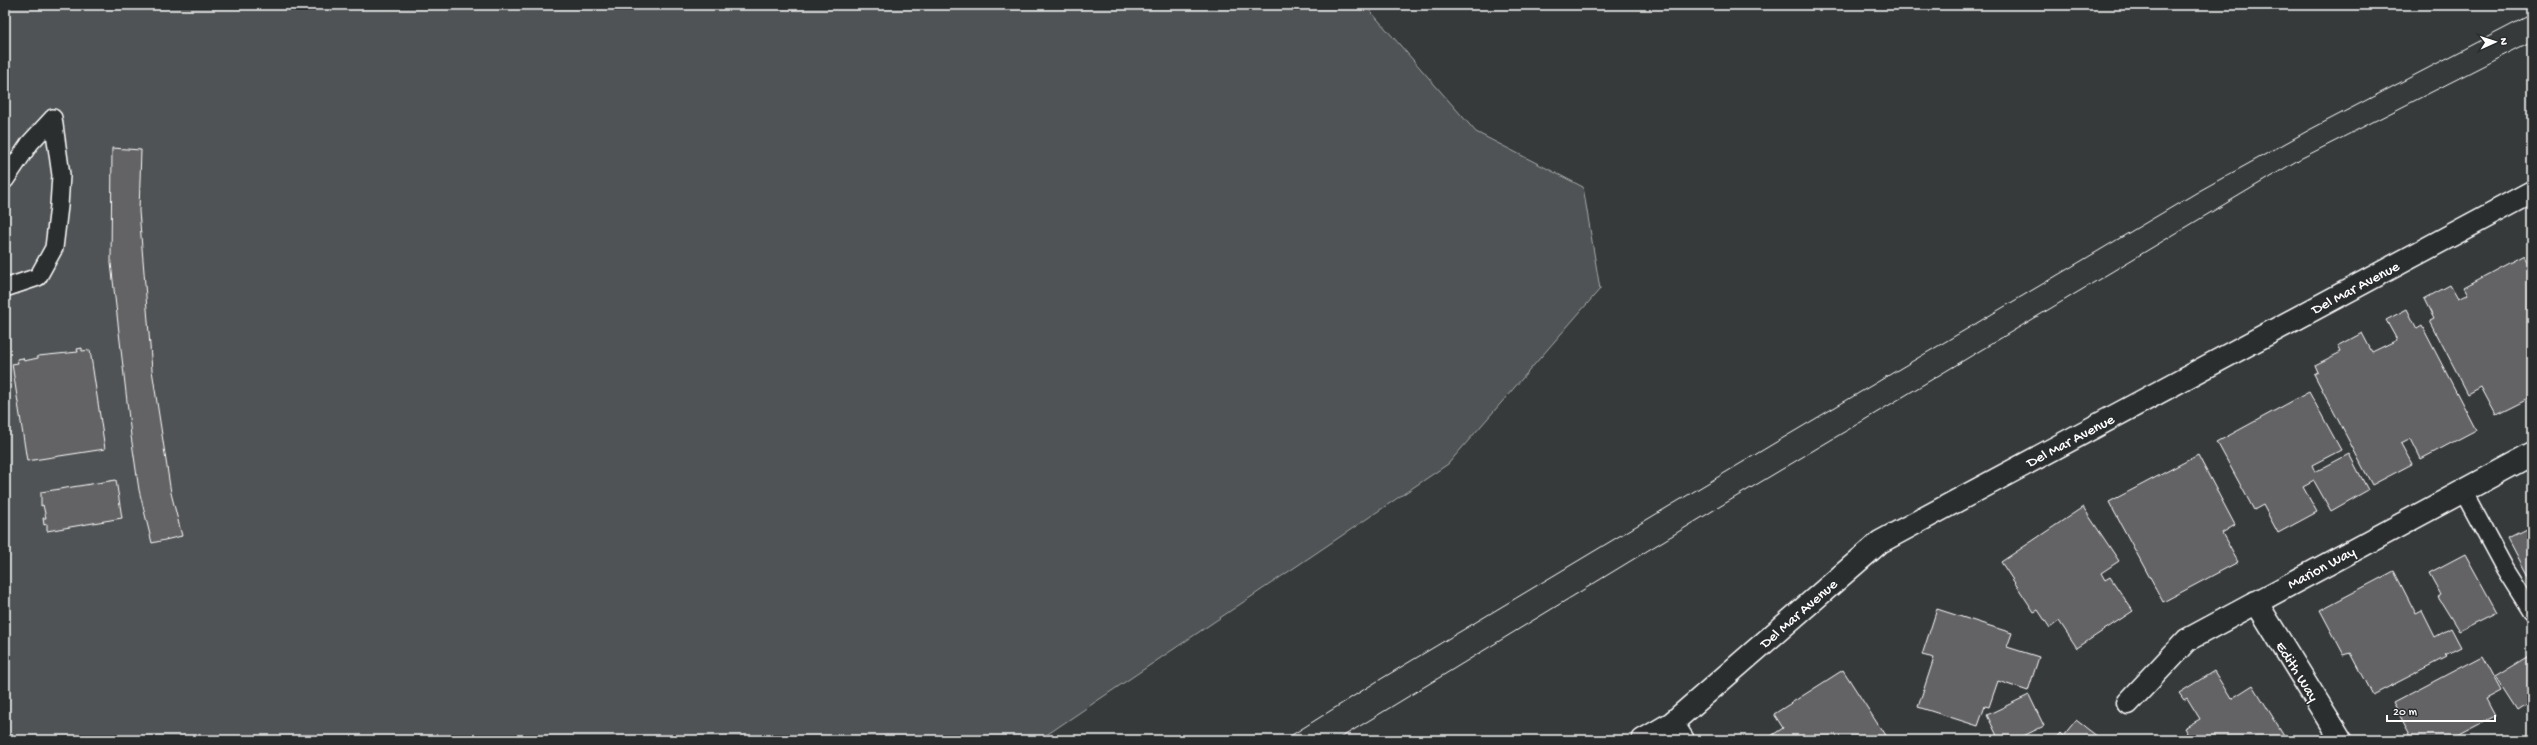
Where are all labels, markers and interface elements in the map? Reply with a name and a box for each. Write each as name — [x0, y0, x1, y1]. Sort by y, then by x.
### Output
north arrow — [2475, 22, 2515, 62]
text: N — [2497, 38, 2509, 45]
street label: Del Mar Avenue — [2308, 258, 2403, 320]
street label: Del Mar Avenue — [2023, 411, 2118, 473]
street label: Marion Way — [2285, 543, 2359, 594]
street label: Del Mar Avenue — [1756, 576, 1842, 654]
street label: Edith Way — [2271, 639, 2322, 706]
scale bar — [2387, 697, 2495, 723]
text: 20 m — [2393, 706, 2418, 720]

